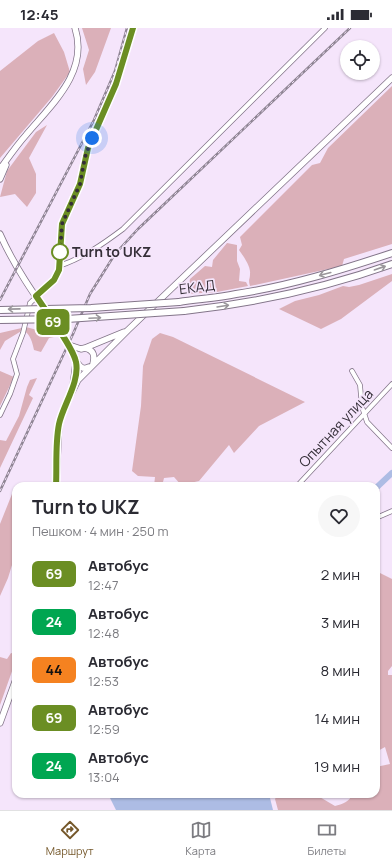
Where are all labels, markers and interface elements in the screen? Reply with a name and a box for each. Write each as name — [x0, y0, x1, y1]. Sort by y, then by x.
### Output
text: 12:45 — [20, 4, 59, 25]
map controls — [340, 40, 380, 80]
button: locate — [340, 40, 380, 80]
your location — [82, 128, 102, 148]
place label: Turn to UKZ — [72, 242, 151, 261]
marker: Turn to UKZ — [51, 243, 69, 261]
one-way arrow — [374, 264, 386, 272]
one-way arrow — [319, 271, 332, 278]
street label: ЕКАД — [178, 275, 216, 298]
one-way arrow — [216, 302, 229, 310]
one-way arrow — [8, 306, 21, 313]
line badge: 69 — [35, 309, 71, 335]
text: 69 — [44, 312, 62, 331]
one-way arrow — [88, 314, 101, 321]
street label: Опытная улица — [294, 384, 377, 471]
text: Turn to UKZ — [32, 494, 140, 520]
button: heart — [318, 495, 360, 537]
text: Пешком · 4 мин · 250 m — [32, 522, 169, 540]
text: Автобус — [88, 555, 149, 576]
text: 69 — [45, 564, 63, 583]
text: 2 мин — [321, 564, 360, 585]
text: 12:47 — [88, 576, 119, 594]
text: Автобус — [88, 603, 149, 624]
text: 24 — [46, 612, 62, 631]
text: 3 мин — [321, 612, 360, 633]
text: 12:48 — [88, 624, 120, 642]
text: Автобус — [88, 651, 149, 672]
text: 44 — [46, 660, 62, 679]
text: 8 мин — [321, 660, 360, 681]
text: 12:53 — [88, 672, 119, 690]
text: Автобус — [88, 699, 149, 720]
text: 69 — [45, 708, 63, 727]
text: 14 мин — [315, 708, 360, 729]
text: 12:59 — [88, 720, 120, 738]
text: Автобус — [88, 747, 149, 768]
text: 24 — [46, 756, 62, 775]
text: 19 мин — [314, 756, 360, 777]
text: 13:04 — [88, 768, 120, 786]
tab: Маршрут — [46, 819, 94, 858]
tab: Карта — [185, 819, 216, 858]
tab: Билеты — [308, 819, 346, 858]

